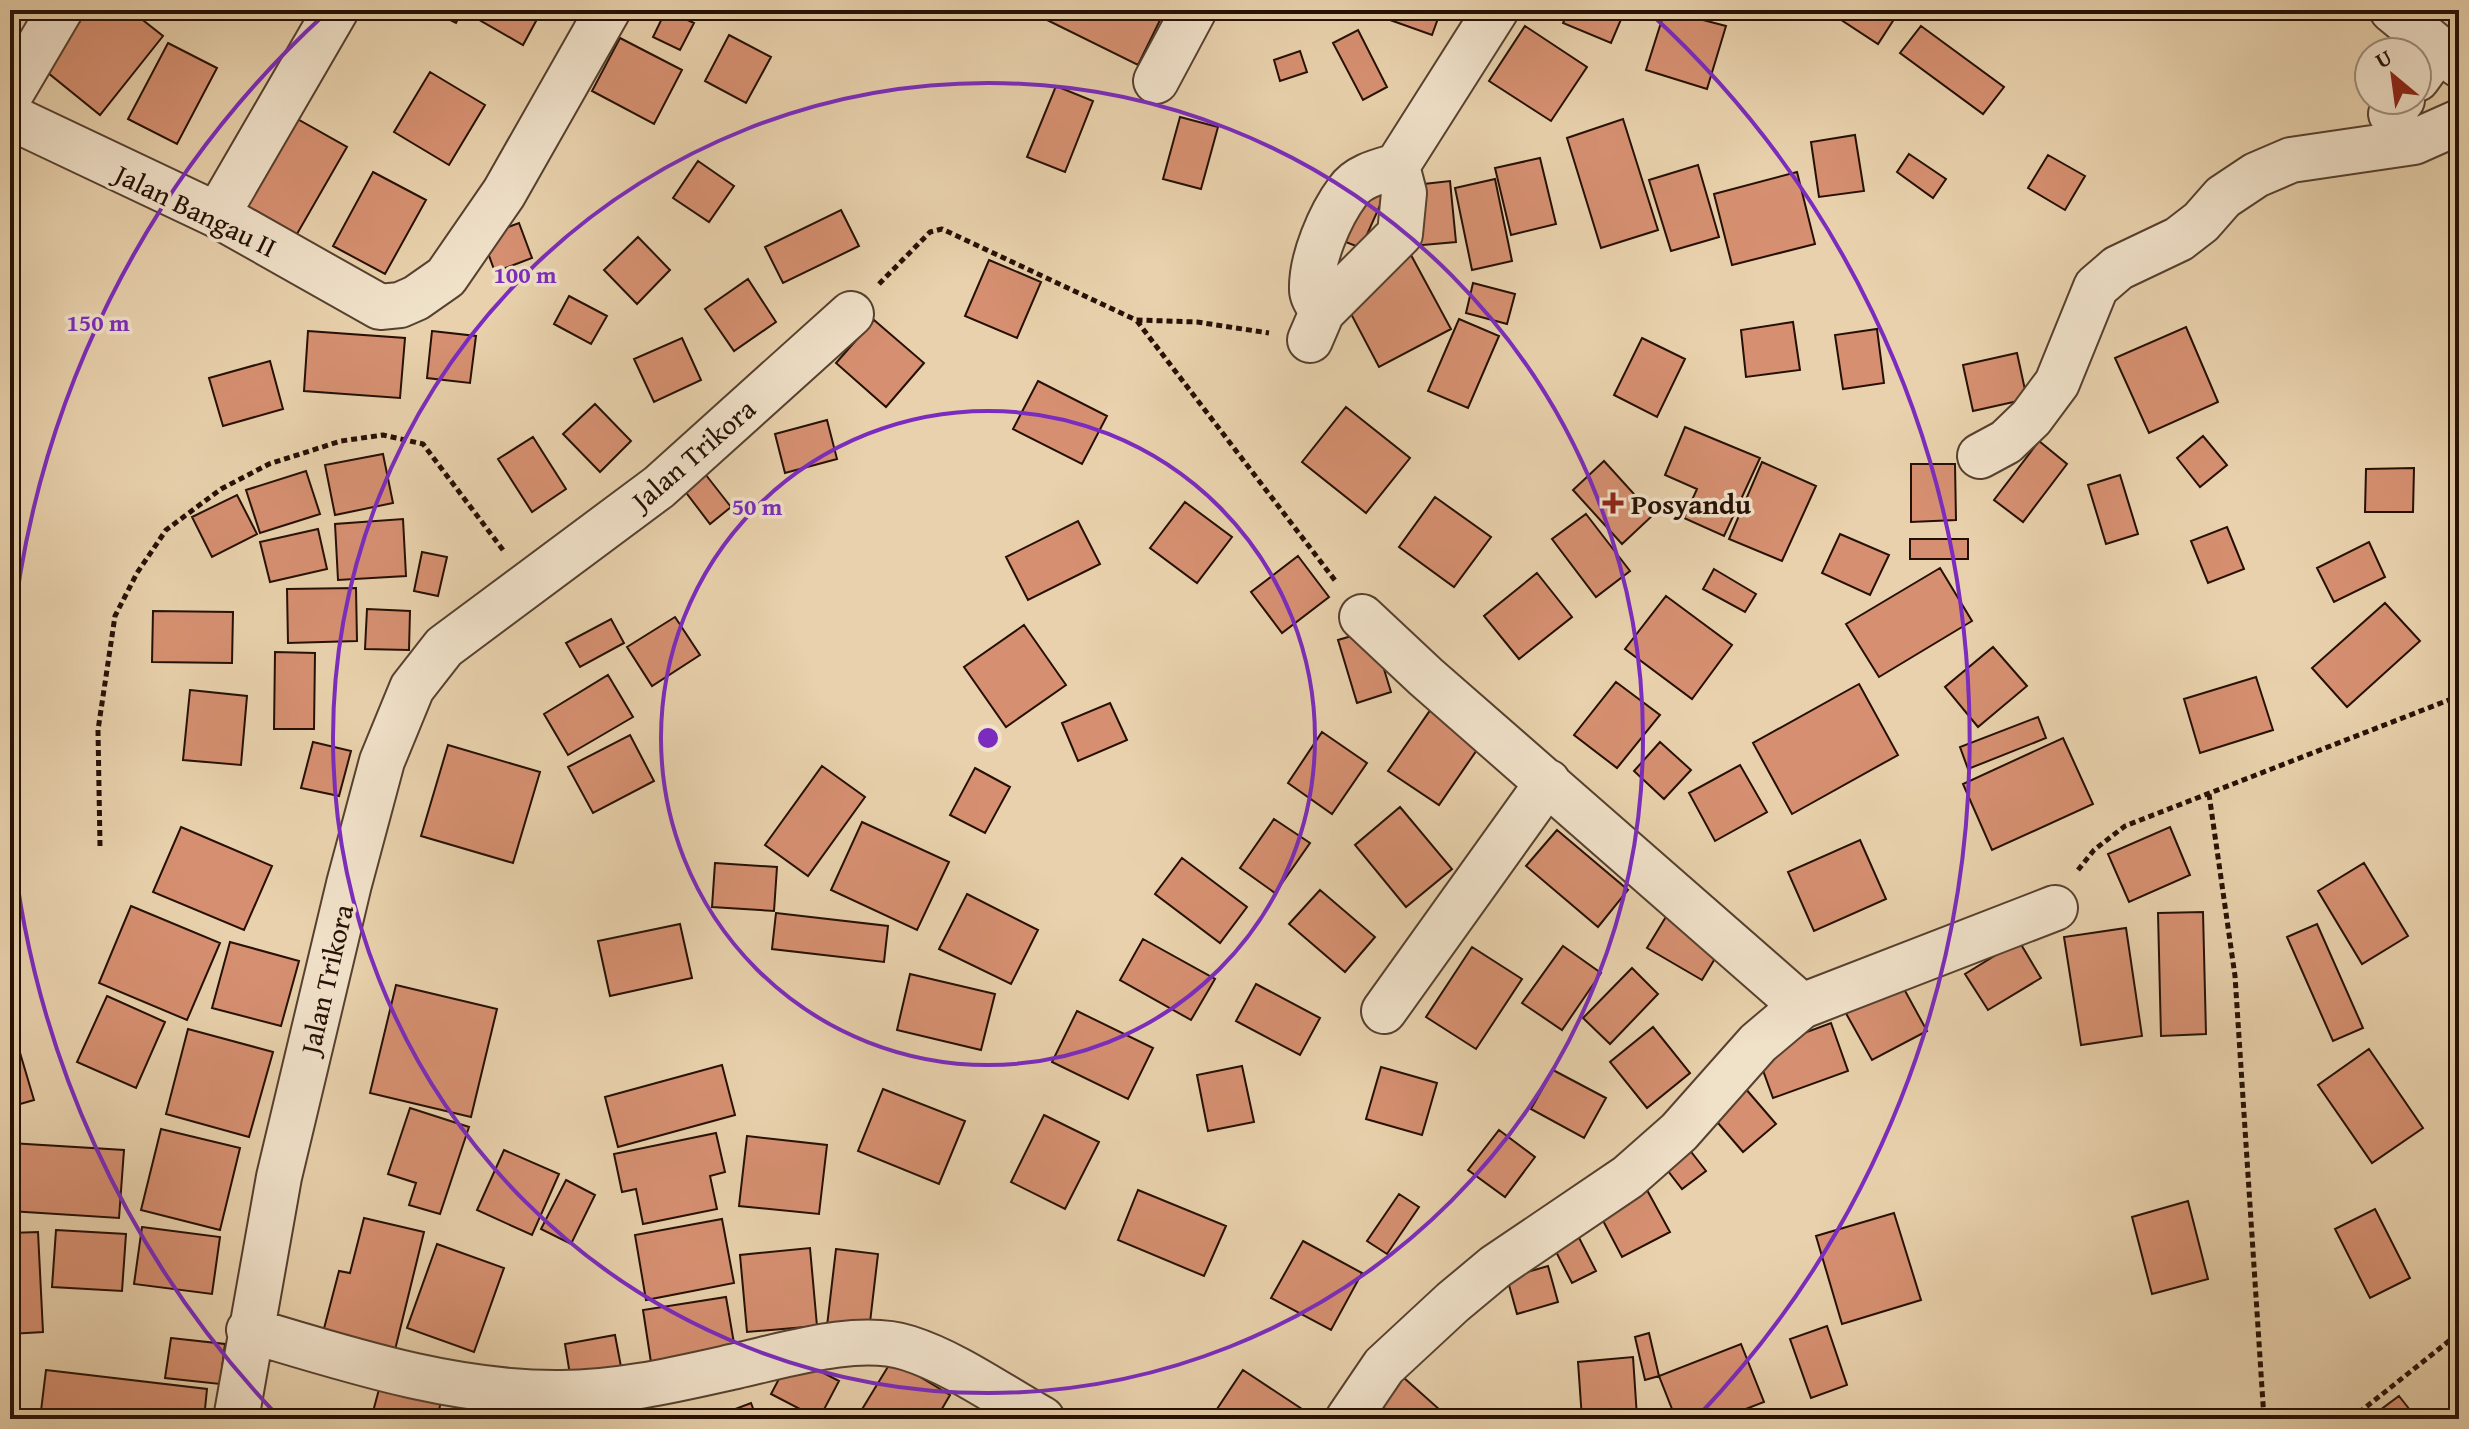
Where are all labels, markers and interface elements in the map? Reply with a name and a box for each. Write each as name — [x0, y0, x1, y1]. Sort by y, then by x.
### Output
north arrow — [2353, 36, 2433, 116]
text: U — [2369, 41, 2398, 76]
street label: Jalan Bangau II — [105, 152, 284, 267]
text: 100 m — [493, 257, 557, 292]
text: 150 m — [66, 305, 130, 340]
street label: Jalan Trikora — [620, 388, 765, 521]
place label: Posyandu — [1631, 483, 1751, 524]
text: 50 m — [732, 489, 783, 524]
marker: Posyandu — [1602, 492, 1624, 514]
centre of rings — [974, 724, 1002, 752]
street label: Jalan Trikora — [288, 899, 363, 1061]

